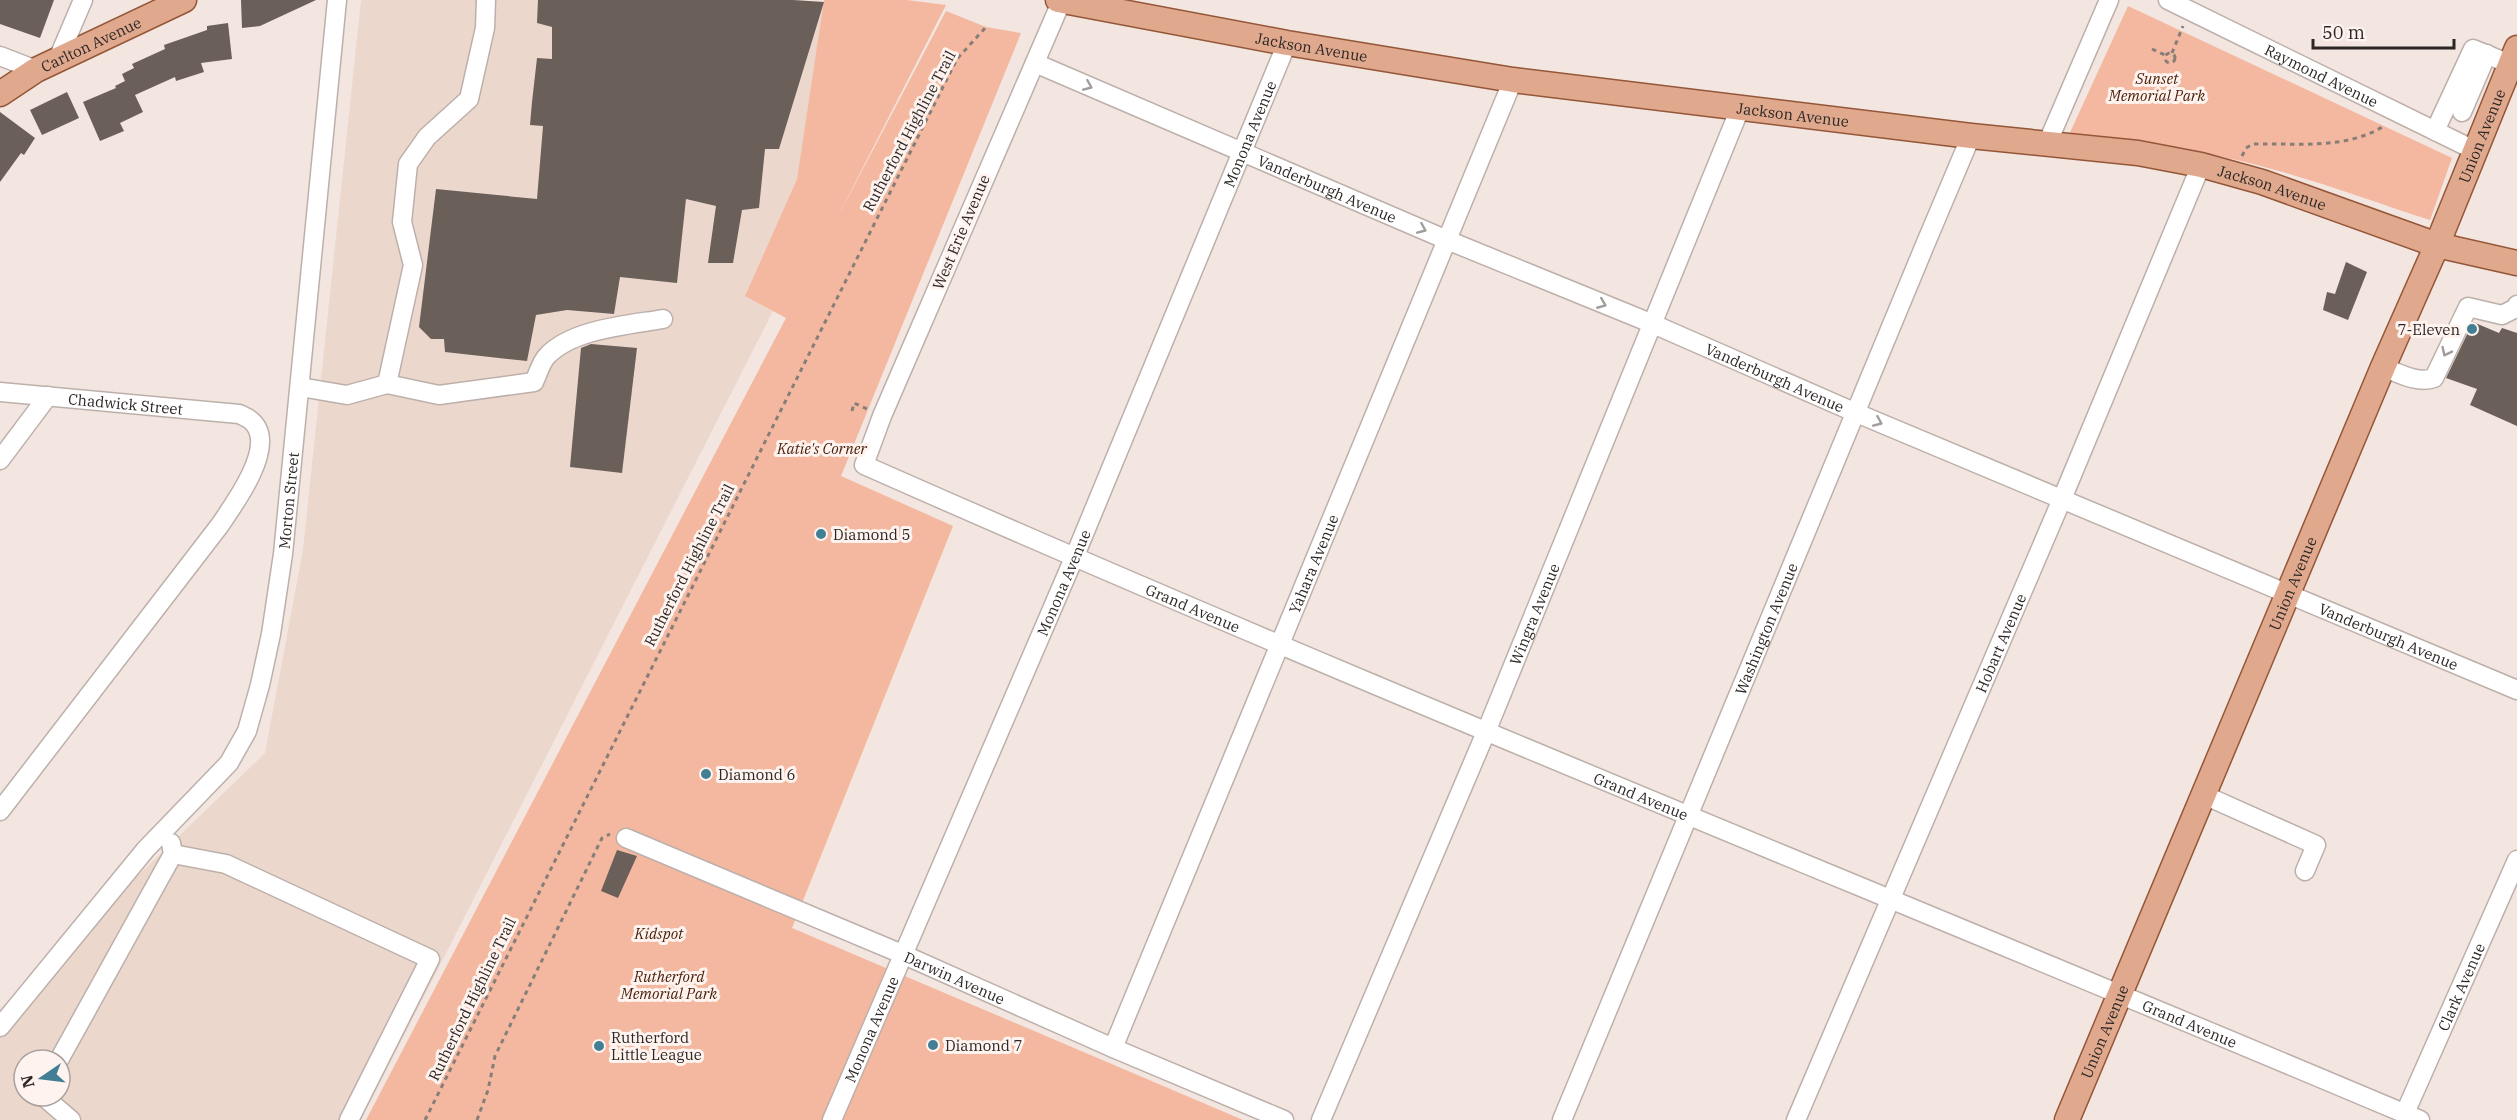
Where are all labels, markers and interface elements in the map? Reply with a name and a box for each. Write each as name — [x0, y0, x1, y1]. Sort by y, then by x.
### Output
street label: Carlton Avenue — [38, 12, 144, 76]
scale bar — [2313, 12, 2454, 50]
text: 50 m — [2322, 21, 2365, 44]
street label: Jackson Avenue — [1254, 28, 1369, 66]
street label: Raymond Avenue — [2262, 39, 2381, 111]
street label: Rutherford Highline Trail — [858, 47, 960, 215]
park label: Sunset Memorial Park — [2108, 69, 2205, 105]
street label: Monona Avenue — [1219, 78, 1280, 190]
one-way arrow — [1082, 79, 1093, 91]
street label: Union Avenue — [2454, 86, 2509, 185]
street label: Jackson Avenue — [1736, 98, 1850, 131]
street label: Vanderburgh Avenue — [1255, 150, 1400, 227]
street label: Jackson Avenue — [2216, 161, 2329, 214]
street label: West Erie Avenue — [928, 172, 994, 292]
one-way arrow — [1415, 222, 1426, 234]
one-way arrow — [1596, 297, 1607, 309]
place label: 7-Eleven — [2397, 320, 2460, 339]
marker: 7-Eleven — [2465, 322, 2479, 336]
street label: Vanderburgh Avenue — [1703, 339, 1847, 416]
one-way arrow — [2442, 346, 2454, 357]
street label: Chadwick Street — [67, 389, 184, 418]
one-way arrow — [1872, 415, 1883, 427]
park label: Katie's Corner — [776, 439, 867, 458]
street label: Morton Street — [274, 451, 302, 550]
street label: Rutherford Highline Trail — [640, 481, 738, 649]
street label: Yahara Avenue — [1284, 511, 1342, 616]
place label: Diamond 5 — [833, 525, 910, 544]
marker: Diamond 5 — [814, 527, 828, 541]
street label: Monona Avenue — [1032, 527, 1094, 639]
street label: Union Avenue — [2264, 534, 2320, 633]
street label: Wingra Avenue — [1505, 560, 1563, 668]
street label: Washington Avenue — [1730, 560, 1801, 697]
street label: Grand Avenue — [1143, 579, 1243, 636]
street label: Hobart Avenue — [1971, 590, 2030, 695]
street label: Vanderburgh Avenue — [2316, 599, 2461, 674]
place label: Diamond 6 — [718, 765, 795, 784]
marker: Diamond 6 — [699, 767, 713, 781]
street label: Grand Avenue — [1591, 768, 1691, 824]
street label: Rutherford Highline Trail — [424, 914, 520, 1084]
park label: Kidspot — [634, 924, 684, 943]
street label: Clark Avenue — [2433, 940, 2489, 1034]
street label: Darwin Avenue — [901, 947, 1008, 1008]
park label: Rutherford Memorial Park — [620, 967, 717, 1003]
street label: Monona Avenue — [840, 973, 902, 1085]
street label: Union Avenue — [2076, 982, 2132, 1081]
street label: Grand Avenue — [2140, 995, 2240, 1052]
place label: Rutherford Little League — [611, 1028, 702, 1064]
place label: Diamond 7 — [945, 1036, 1022, 1055]
marker: Diamond 7 — [926, 1038, 940, 1052]
marker: Rutherford Little League — [592, 1039, 606, 1053]
north arrow — [12, 1048, 72, 1108]
text: N — [16, 1073, 39, 1090]

